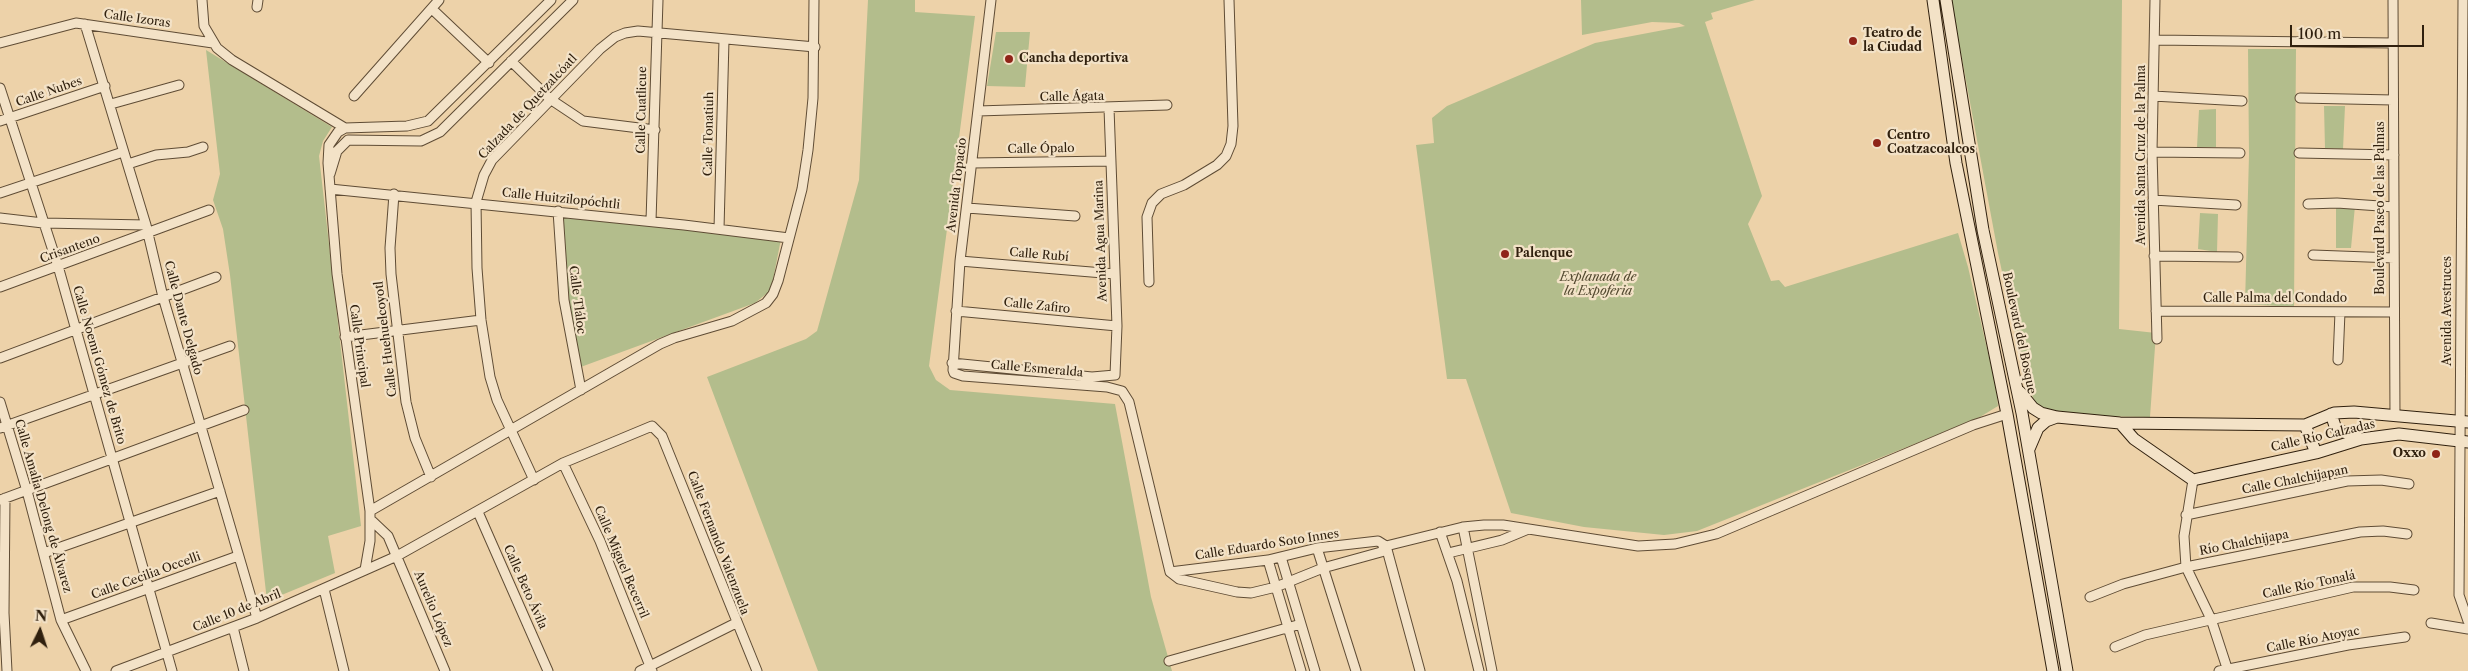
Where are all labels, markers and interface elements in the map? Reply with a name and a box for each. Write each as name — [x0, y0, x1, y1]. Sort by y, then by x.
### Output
street label: Calle Izoras — [103, 7, 171, 31]
scale bar — [2293, 15, 2427, 47]
text: 100 m — [2298, 24, 2341, 43]
place label: Teatro de la Ciudad — [1863, 27, 1922, 55]
marker: Teatro de la Ciudad — [1847, 35, 1859, 47]
street label: Calzada de Quetzalcóatl — [476, 52, 580, 162]
place label: Cancha deportiva — [1019, 52, 1128, 66]
marker: Cancha deportiva — [1003, 53, 1015, 65]
street label: Avenida Santa Cruz de la Palma — [2135, 65, 2149, 245]
street label: Calle Cuatlicue — [634, 66, 650, 154]
street label: Calle Nubes — [14, 74, 84, 110]
street label: Calle Ágata — [1040, 89, 1104, 105]
street label: Calle Tonatiuh — [701, 92, 717, 176]
street label: Boulevard Paseo de las Palmas — [2374, 121, 2388, 295]
place label: Centro Coatzacoalcos — [1887, 129, 1975, 157]
street label: Avenida Topacio — [944, 137, 970, 233]
marker: Centro Coatzacoalcos — [1871, 137, 1883, 149]
street label: Calle Ópalo — [1007, 141, 1075, 157]
street label: Avenida Agua Marina — [1092, 180, 1110, 302]
street label: Calle Huitzilopóchtli — [501, 186, 621, 212]
street label: Crisanteno — [38, 231, 102, 267]
street label: Calle Rubí — [1009, 245, 1069, 265]
place label: Palenque — [1515, 247, 1573, 261]
marker: Palenque — [1499, 248, 1511, 260]
street label: Avenida Avestruces — [2441, 256, 2455, 366]
street label: Calle Dante Delgado — [161, 259, 205, 377]
street label: Calle Tláloc — [566, 265, 588, 335]
park label: Explanada de la Expoferia — [1560, 271, 1636, 299]
street label: Boulevard del Bosque — [1999, 271, 2039, 395]
street label: Calle Huehuelcoyotl — [372, 280, 400, 398]
street label: Calle Noemi Gómez de Brito — [69, 284, 129, 446]
street label: Calle Palma del Condado — [2203, 292, 2347, 306]
street label: Calle Zafiro — [1003, 295, 1071, 317]
street label: Calle Principal — [346, 303, 372, 389]
street label: Calle Esmeralda — [990, 358, 1084, 380]
street label: Calle Amalia Delong de Álvarez — [11, 417, 75, 595]
street label: Calle Río Calzadas — [2270, 417, 2376, 455]
place label: Oxxo — [2393, 447, 2426, 461]
marker: Oxxo — [2430, 448, 2442, 460]
street label: Calle Chalchijapan — [2241, 463, 2349, 497]
street label: Calle Fernando Valenzuela — [684, 469, 752, 617]
street label: Calle Miguel Becerril — [591, 503, 651, 621]
street label: Calle Eduardo Soto Innes — [1194, 527, 1340, 563]
street label: Río Chalchijapa — [2198, 527, 2290, 559]
street label: Calle Beto Ávila — [500, 543, 550, 631]
street label: Calle Cecilia Occelli — [89, 550, 203, 602]
street label: Calle Río Tonalá — [2261, 568, 2357, 602]
street label: Aurelio López — [411, 569, 455, 649]
street label: Calle 10 de Abril — [191, 587, 283, 635]
north arrow — [15, 606, 65, 656]
text: N — [34, 607, 48, 625]
street label: Calle Río Atoyac — [2265, 624, 2361, 656]

